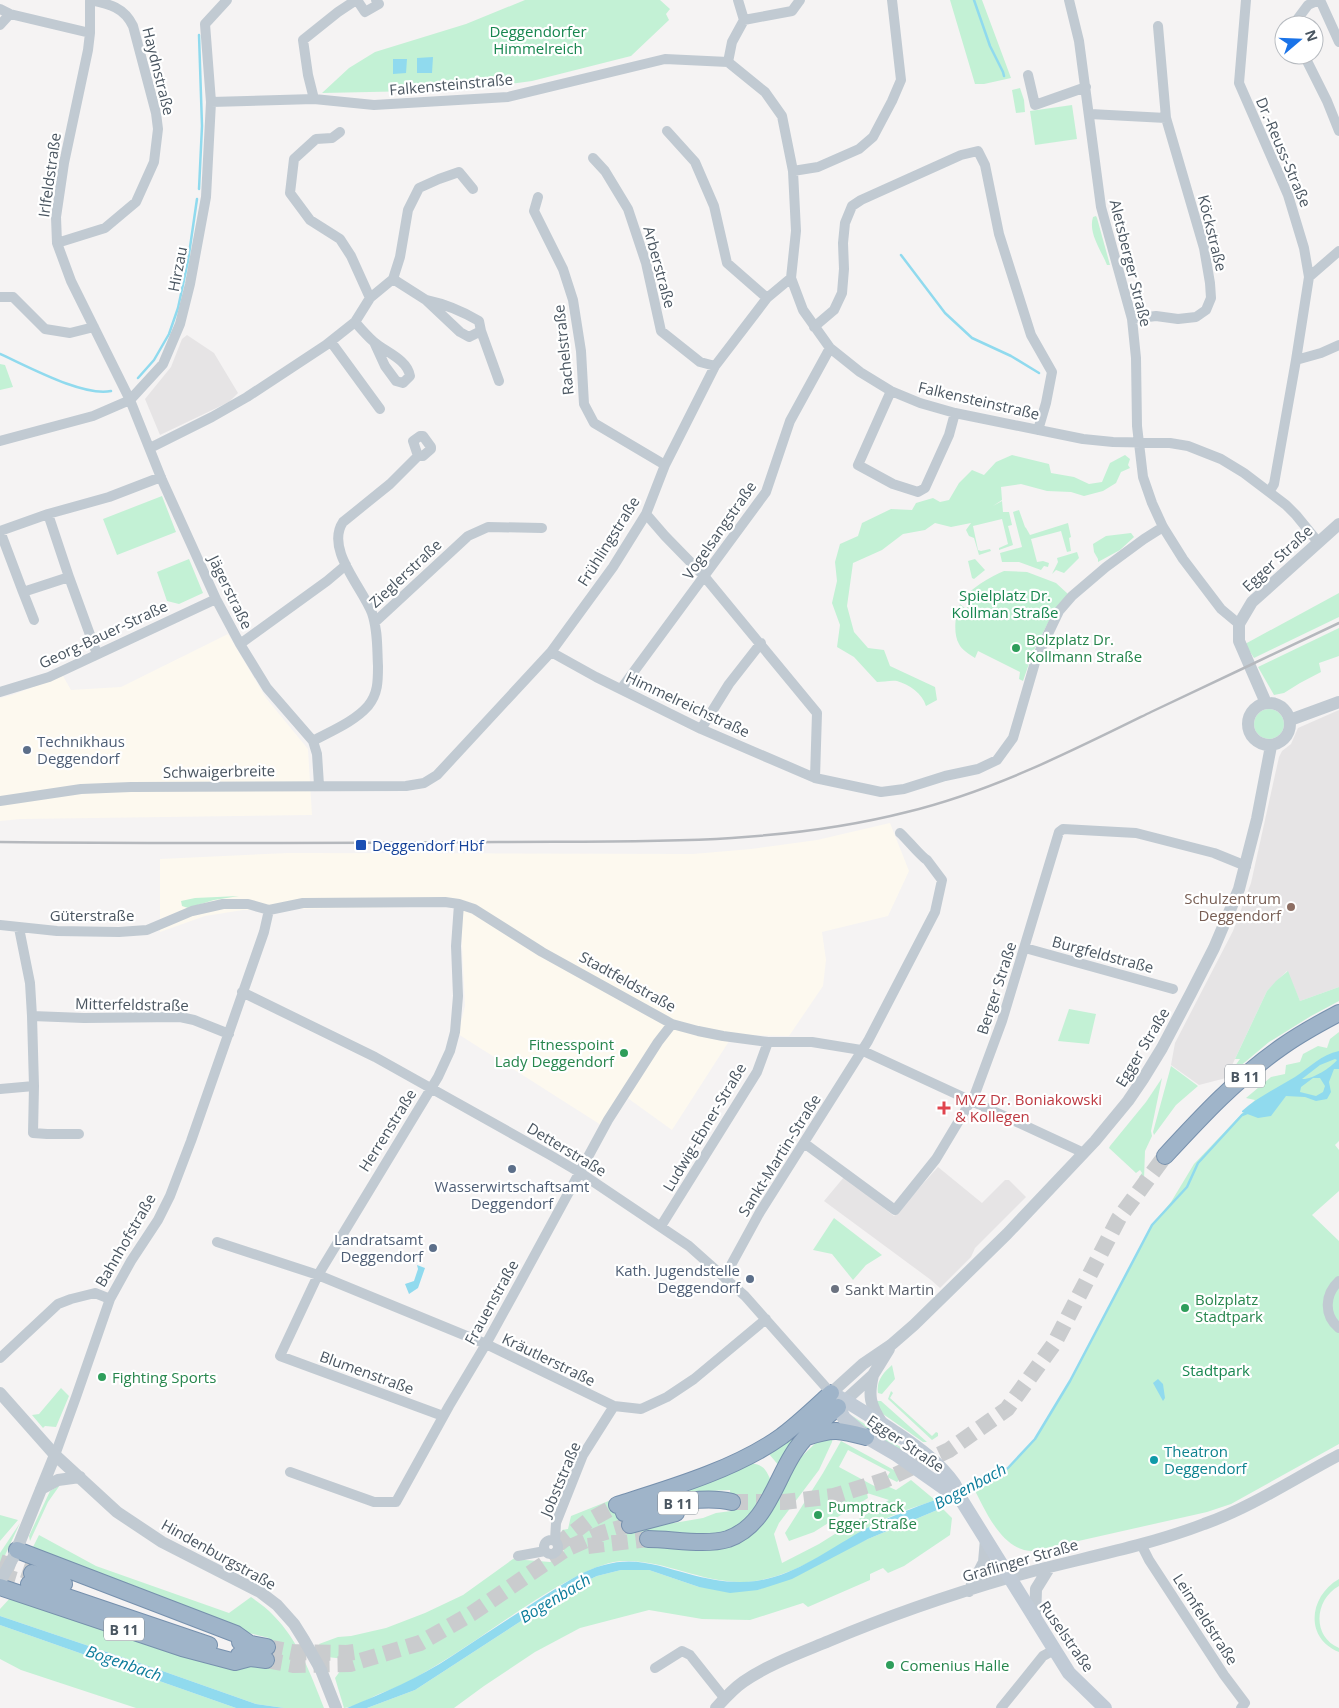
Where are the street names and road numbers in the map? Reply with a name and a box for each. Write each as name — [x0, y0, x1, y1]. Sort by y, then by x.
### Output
street label: Haydnstraße — [138, 25, 180, 117]
street label: Falkensteinstraße — [388, 69, 514, 99]
street label: Dr.-Reuss-Straße — [1252, 94, 1316, 210]
street label: Irlfeldstraße — [33, 131, 65, 219]
street label: Köckstraße — [1194, 193, 1232, 273]
street label: Aletsberger Straße — [1106, 197, 1156, 329]
street label: Arberstraße — [639, 224, 681, 310]
street label: Hirzau — [163, 245, 191, 293]
street label: Rachelstraße — [548, 304, 578, 396]
street label: Falkensteinstraße — [916, 376, 1042, 424]
street label: Vogelsangstraße — [678, 477, 760, 583]
street label: Frühlingstraße — [573, 492, 643, 590]
street label: Egger Straße — [1238, 520, 1316, 596]
street label: Zieglerstraße — [365, 534, 445, 612]
street label: Jägerstraße — [204, 550, 257, 632]
street label: Georg-Bauer-Straße — [35, 595, 171, 673]
street label: Himmelreichstraße — [623, 667, 753, 741]
street label: Schwaigerbreite — [163, 760, 275, 782]
street label: Güterstraße — [50, 905, 134, 925]
street label: Burgfeldstraße — [1050, 931, 1156, 977]
street label: Berger Straße — [972, 939, 1020, 1037]
street label: Stadtfeldstraße — [576, 946, 680, 1016]
street label: Mitterfeldstraße — [75, 993, 189, 1015]
street label: Egger Straße — [1111, 1004, 1173, 1090]
street label: Ludwig-Ebner-Straße — [658, 1059, 750, 1195]
road number: B 11 — [1225, 1064, 1265, 1088]
street label: Herrenstraße — [354, 1085, 420, 1175]
street label: Sankt-Martin-Straße — [733, 1090, 825, 1220]
street label: Detterstraße — [524, 1117, 610, 1181]
street label: Bahnhofstraße — [90, 1190, 160, 1290]
street label: Frauenstraße — [460, 1256, 522, 1348]
street label: Kräutlerstraße — [499, 1328, 599, 1390]
street label: Blumenstraße — [317, 1346, 417, 1398]
street label: Egger Straße — [864, 1410, 948, 1476]
street label: Jobststraße — [534, 1439, 585, 1521]
road number: B 11 — [658, 1492, 698, 1515]
street label: Hindenburgstraße — [158, 1514, 280, 1594]
street label: Graflinger Straße — [960, 1534, 1080, 1586]
street label: Leimfeldstraße — [1169, 1569, 1243, 1669]
street label: Ruselstraße — [1035, 1596, 1099, 1676]
road number: B 11 — [104, 1618, 144, 1640]

